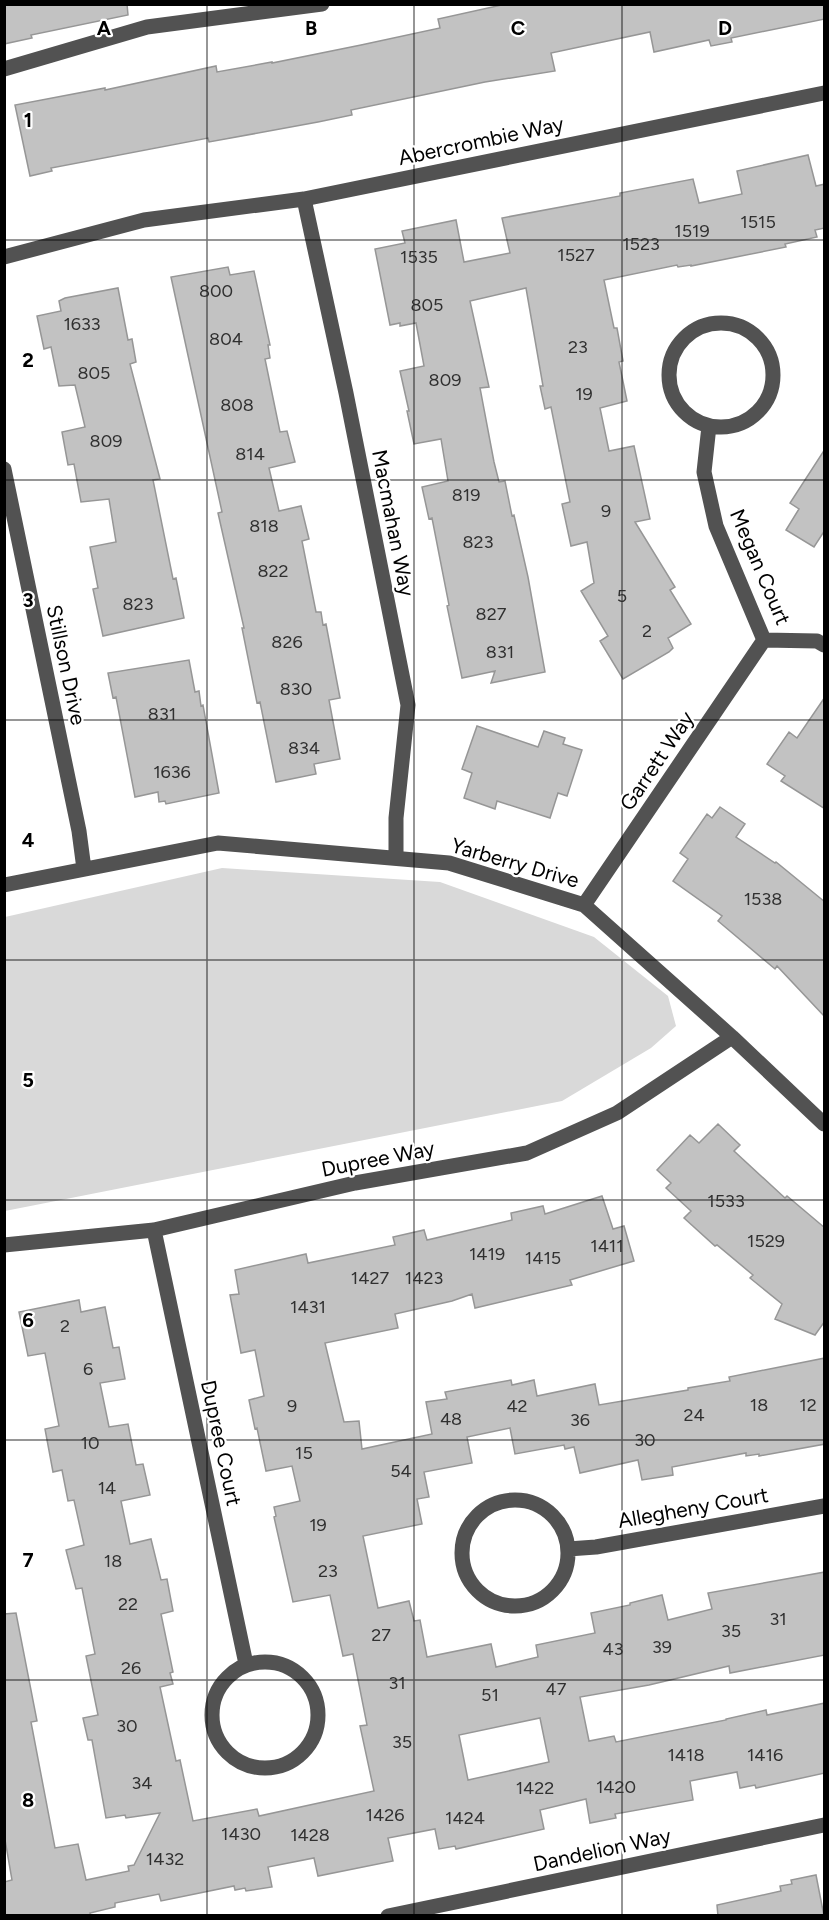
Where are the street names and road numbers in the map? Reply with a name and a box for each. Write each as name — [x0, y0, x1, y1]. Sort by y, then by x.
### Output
street label: Abercrombie Way — [396, 111, 566, 170]
street label: Macmahan Way — [367, 448, 420, 598]
street label: Megan Court — [725, 505, 796, 628]
street label: Stillson Drive — [42, 602, 91, 727]
street label: Garrett Way — [614, 706, 699, 815]
street label: Yarberry Drive — [448, 832, 582, 893]
street label: Dupree Way — [319, 1135, 437, 1182]
street label: Dupree Court — [196, 1378, 247, 1508]
street label: Allegheny Court — [616, 1482, 770, 1533]
street label: Dandelion Way — [531, 1823, 673, 1876]

